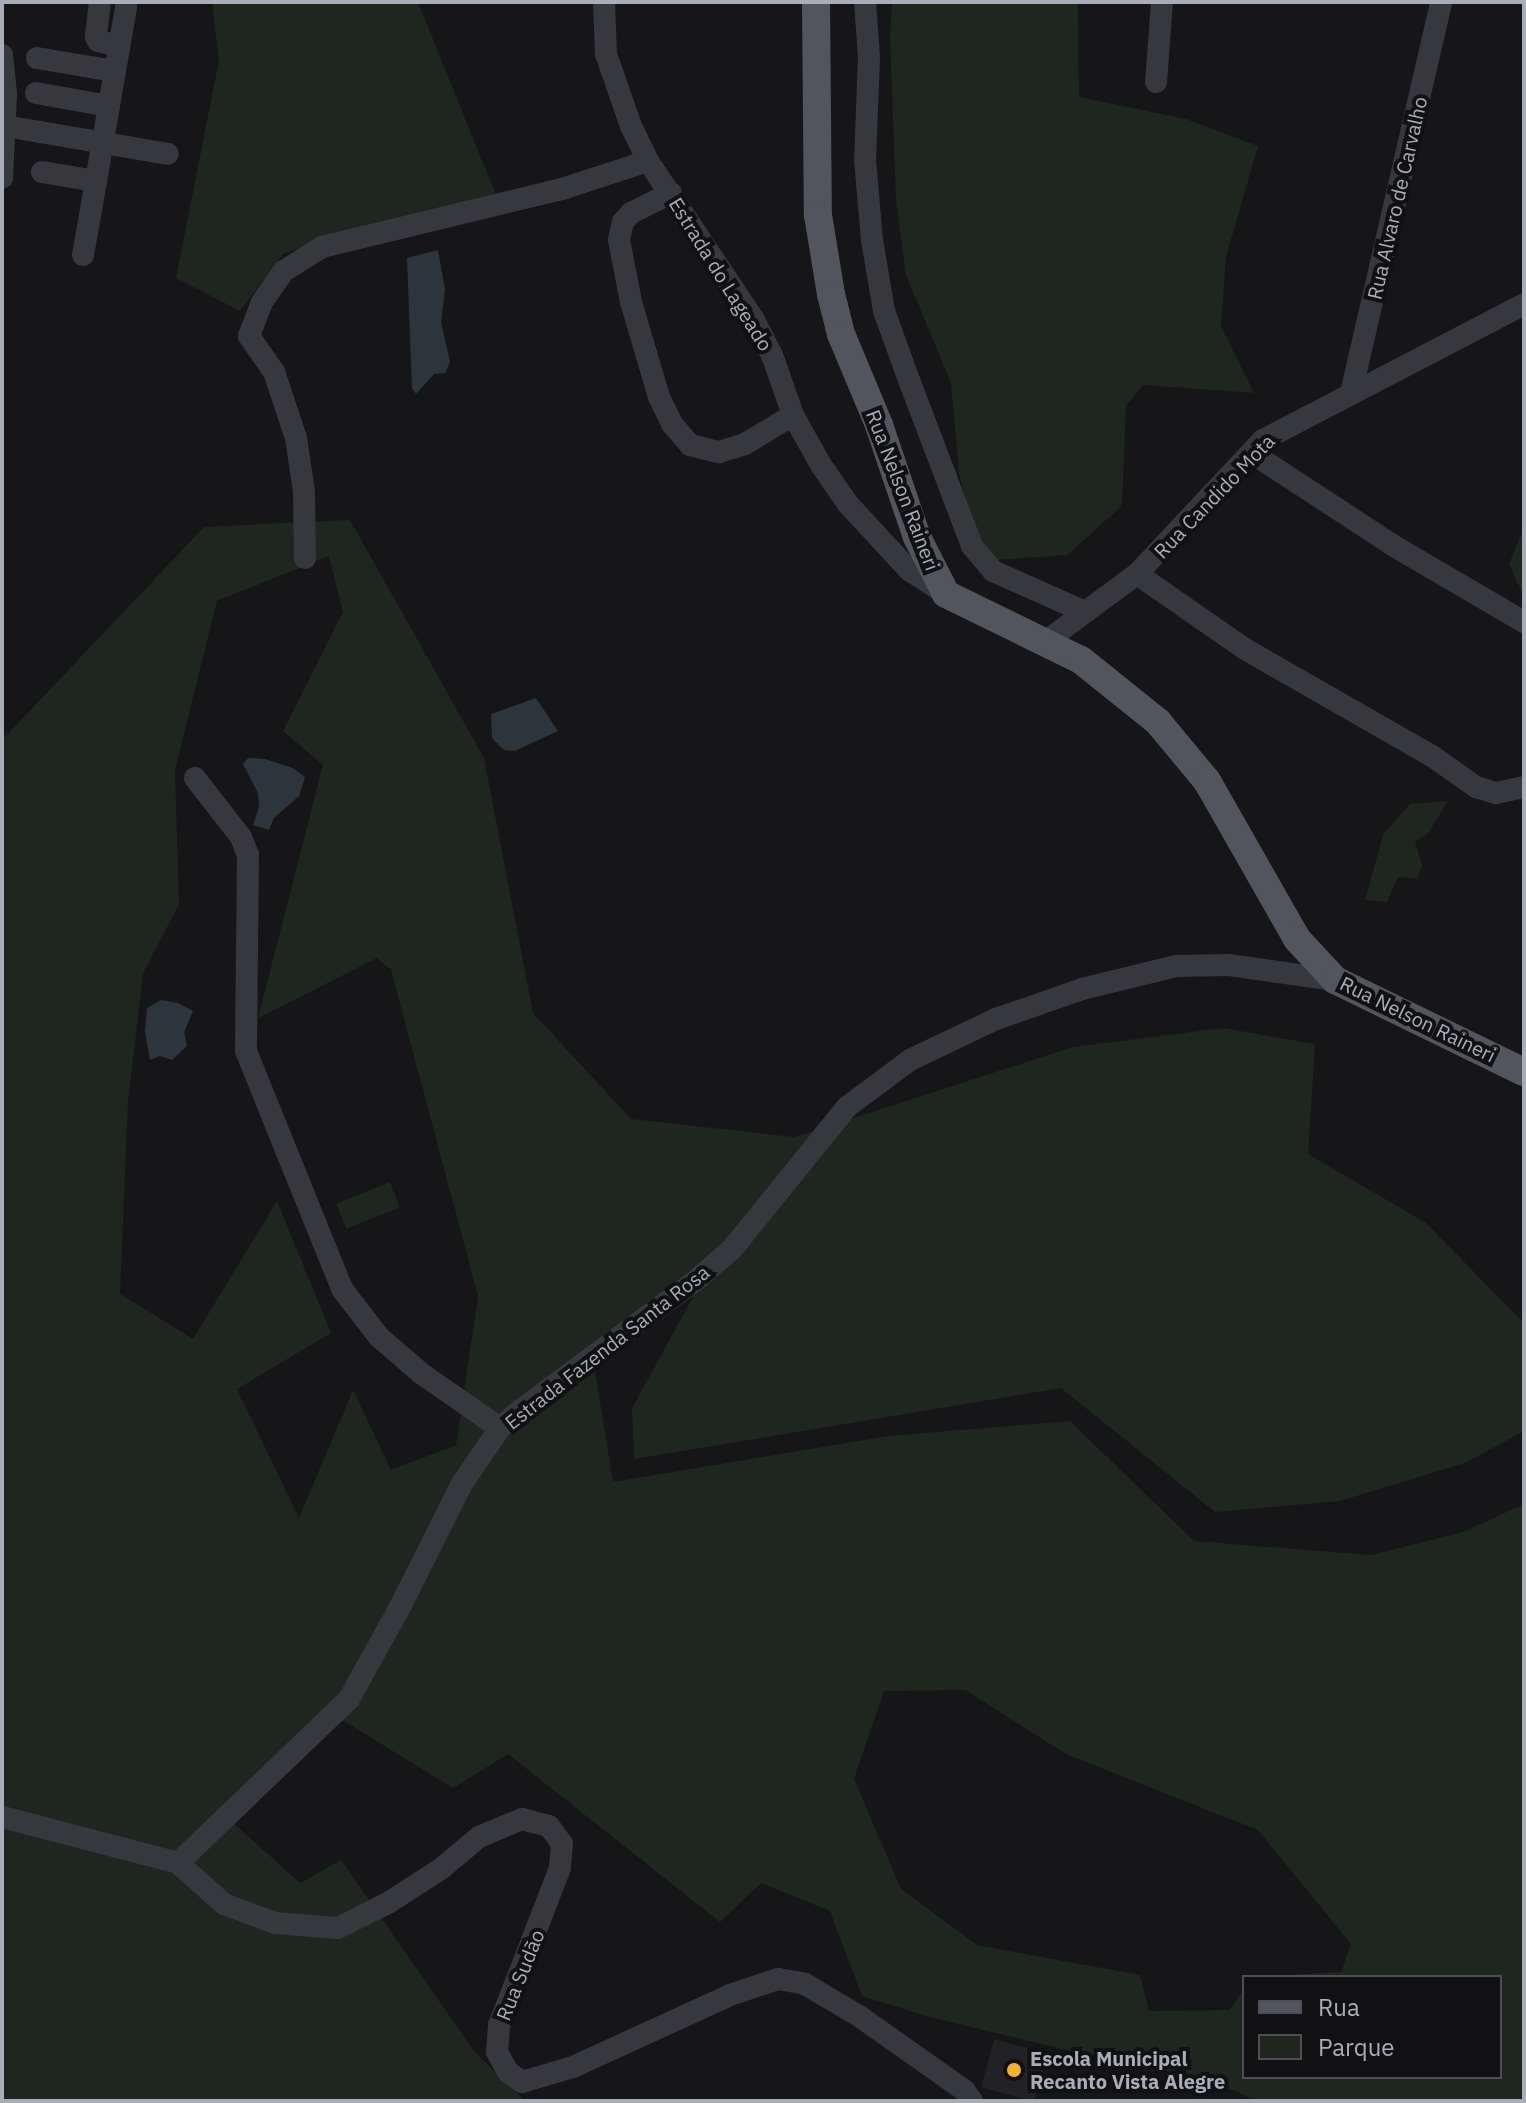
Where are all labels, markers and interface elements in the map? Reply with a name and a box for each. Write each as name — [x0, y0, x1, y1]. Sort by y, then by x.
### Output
street label: Rua Alvaro de Carvalho — [1362, 94, 1432, 302]
street label: Estrada do Lageado — [664, 193, 778, 355]
street label: Rua Nelson Raineri — [861, 406, 945, 574]
street label: Rua Candido Mota — [1149, 429, 1279, 563]
street label: Rua Nelson Raineri — [1336, 971, 1500, 1067]
street label: Estrada Fazenda Santa Rosa — [500, 1260, 714, 1434]
street label: Rua Sudão — [491, 1926, 549, 2024]
legend — [1242, 1975, 1502, 2079]
text: Rua — [1318, 1991, 1360, 2023]
text: Parque — [1318, 2031, 1395, 2063]
place label: Escola Municipal Recanto Vista Alegre — [1030, 2046, 1225, 2093]
marker: Escola Municipal Recanto Vista Alegre — [1005, 2061, 1023, 2079]

